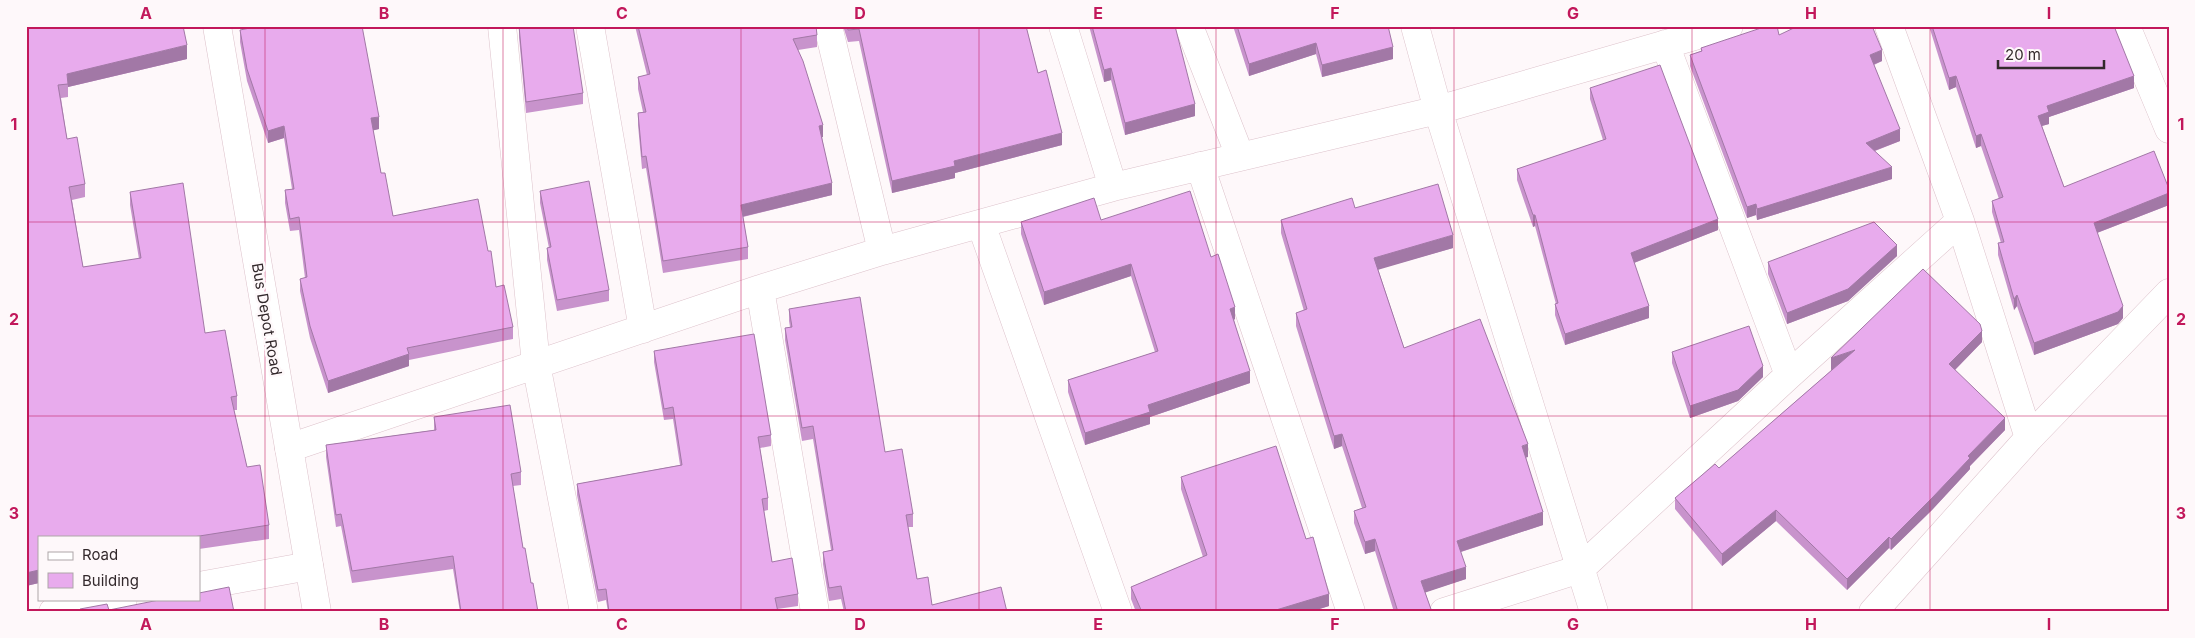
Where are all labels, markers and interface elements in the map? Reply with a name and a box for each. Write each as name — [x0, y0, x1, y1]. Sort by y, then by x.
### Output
text: A — [140, 3, 152, 23]
text: B — [379, 3, 389, 23]
text: C — [616, 3, 628, 23]
text: D — [854, 3, 866, 23]
text: E — [1093, 3, 1103, 23]
text: F — [1330, 3, 1340, 23]
text: G — [1567, 3, 1579, 23]
text: H — [1805, 3, 1817, 23]
text: I — [2047, 3, 2051, 23]
scale bar — [1998, 38, 2104, 70]
text: 20 m — [2005, 45, 2041, 64]
text: 1 — [11, 114, 17, 134]
text: 1 — [2178, 114, 2184, 134]
street label: Bus Depot Road — [248, 261, 286, 377]
text: 2 — [9, 309, 19, 329]
text: 2 — [2176, 309, 2186, 329]
text: 3 — [9, 503, 19, 523]
text: 3 — [2176, 503, 2186, 523]
legend — [38, 536, 200, 600]
text: Road — [82, 545, 118, 564]
text: Building — [82, 571, 139, 590]
text: A — [140, 614, 152, 634]
text: B — [379, 614, 389, 634]
text: C — [616, 614, 628, 634]
text: D — [854, 614, 866, 634]
text: E — [1093, 614, 1103, 634]
text: F — [1330, 614, 1340, 634]
text: G — [1567, 614, 1579, 634]
text: H — [1805, 614, 1817, 634]
text: I — [2047, 614, 2051, 634]

